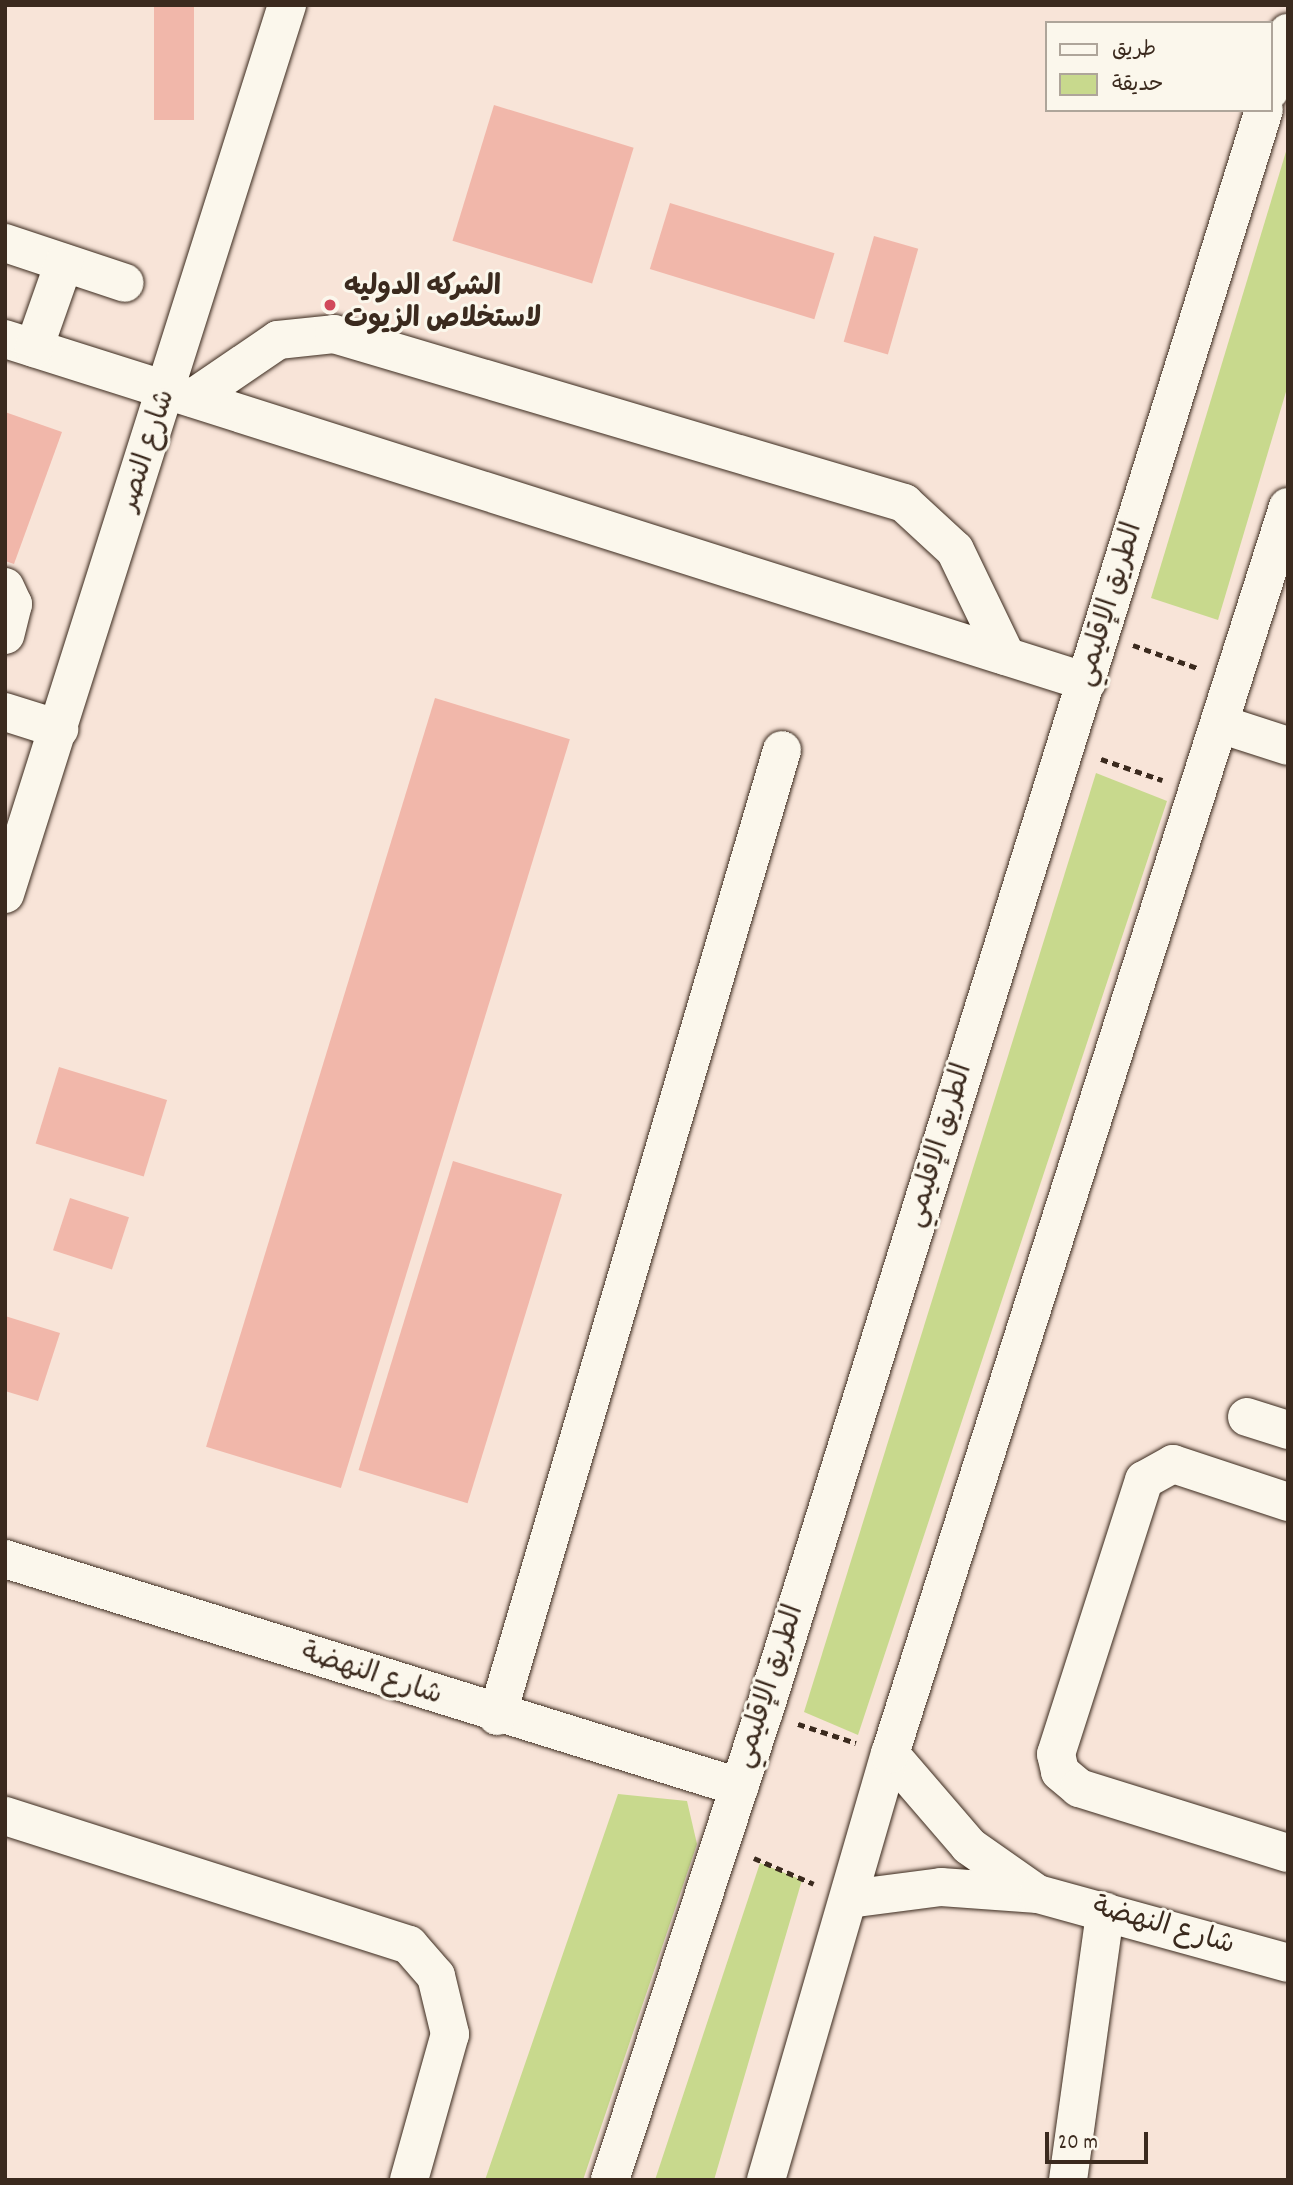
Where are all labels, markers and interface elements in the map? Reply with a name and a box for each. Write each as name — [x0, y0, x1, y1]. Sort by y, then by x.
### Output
legend — [1044, 21, 1272, 112]
text: طريق — [1112, 36, 1156, 66]
text: حديقة — [1112, 71, 1163, 101]
place label: الشركه الدوليه لاستخلاص الزيوت — [344, 272, 541, 338]
marker: الشركه الدوليه لاستخلاص الزيوت — [322, 297, 338, 313]
street label: شارع النصر — [114, 386, 184, 516]
street label: الطريق الإقليمي — [1070, 519, 1152, 691]
street label: الطريق الإقليمي — [900, 1060, 982, 1232]
street label: الطريق الإقليمي — [729, 1601, 813, 1773]
street label: شارع النهضة — [296, 1637, 446, 1715]
street label: شارع النهضة — [1088, 1892, 1238, 1964]
scale bar — [1048, 2118, 1151, 2162]
text: 20 m — [1058, 2129, 1098, 2159]

